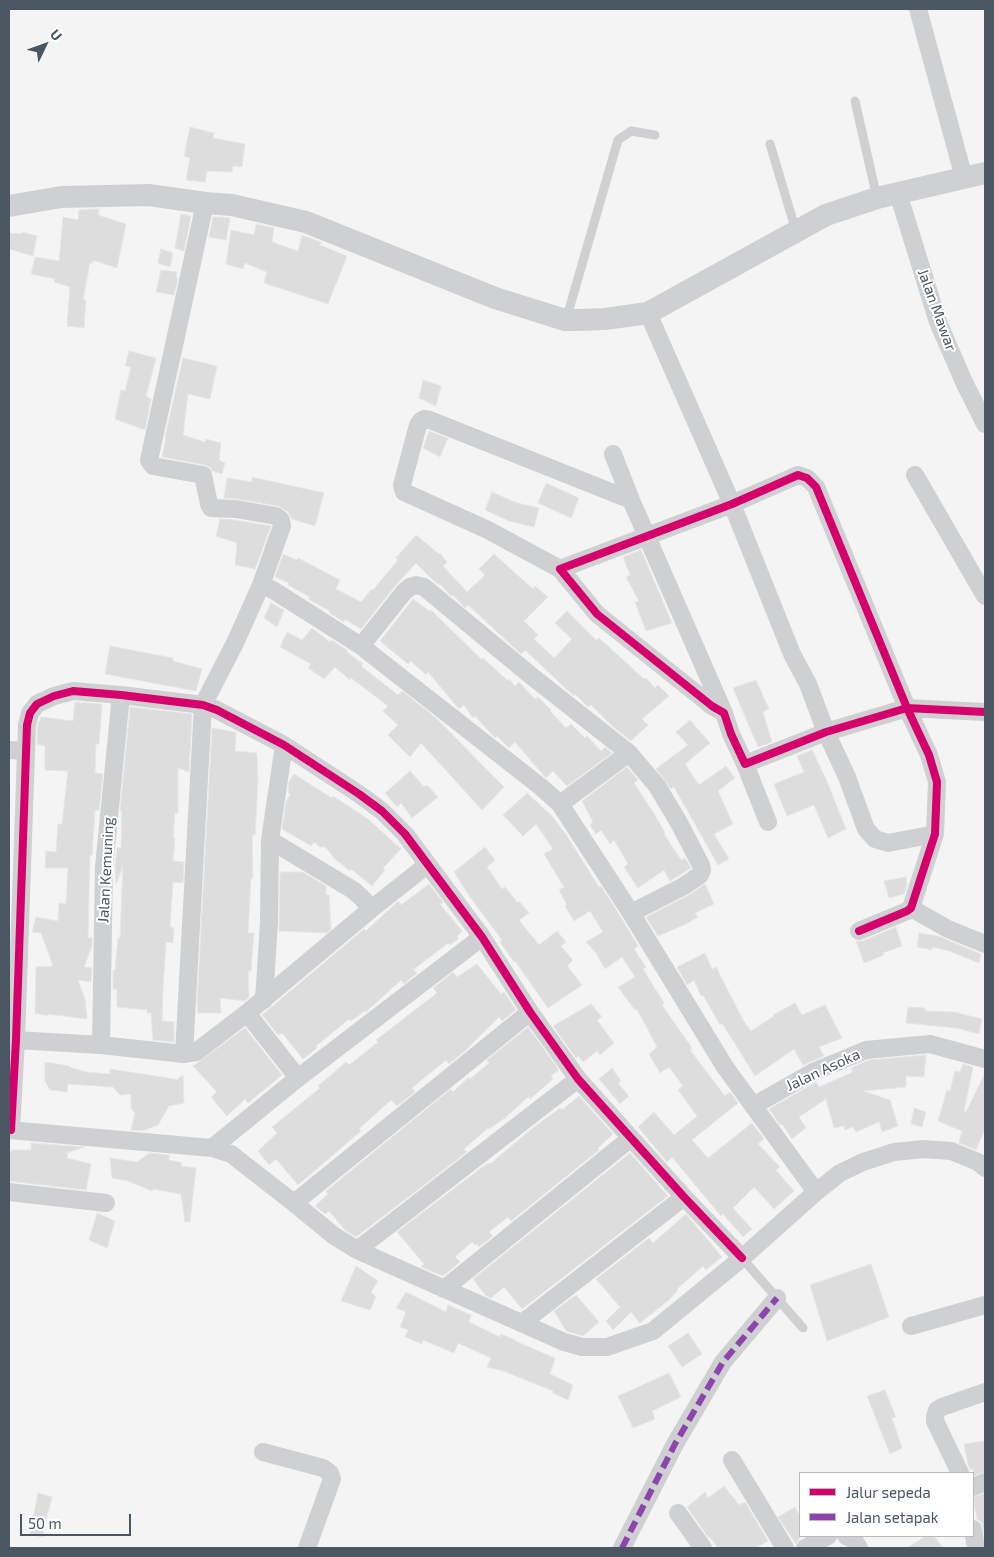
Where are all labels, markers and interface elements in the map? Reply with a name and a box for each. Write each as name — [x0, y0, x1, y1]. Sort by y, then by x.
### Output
north arrow — [20, 20, 70, 70]
text: U — [47, 25, 66, 44]
street label: Jalan Mawar — [914, 266, 960, 354]
street label: Jalan Kemuning — [94, 817, 118, 923]
street label: Jalan Asoka — [783, 1045, 863, 1095]
legend — [799, 1472, 974, 1537]
text: Jalur sepeda — [846, 1483, 931, 1501]
scale bar — [22, 1504, 134, 1536]
text: Jalan setapak — [846, 1508, 938, 1526]
text: 50 m — [28, 1514, 62, 1532]

